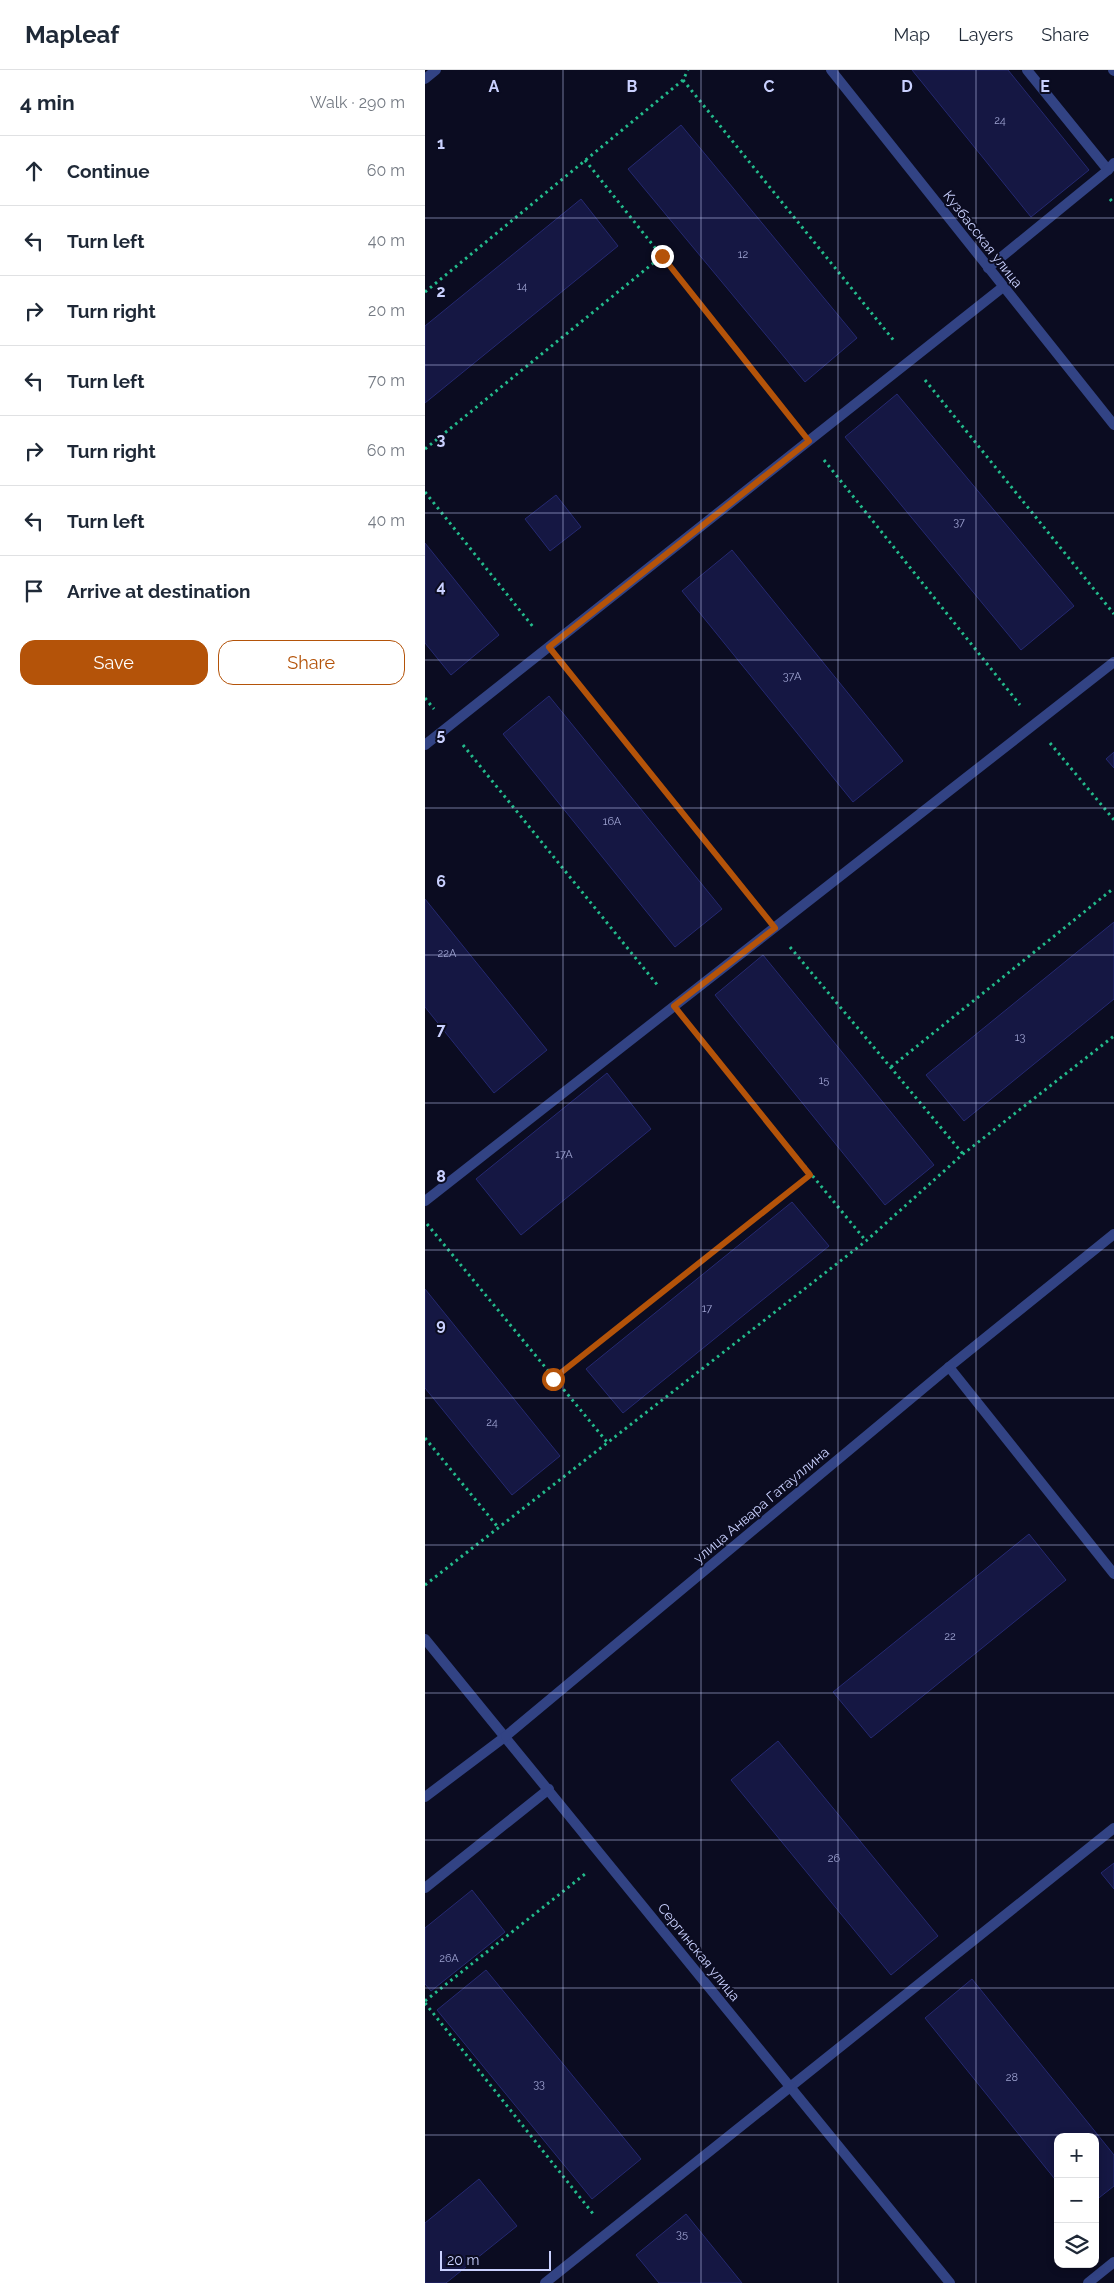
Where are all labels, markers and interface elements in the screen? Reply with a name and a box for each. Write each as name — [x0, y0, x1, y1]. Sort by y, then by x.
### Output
text: Mapleaf — [25, 20, 119, 49]
text: Map — [894, 24, 930, 45]
text: Layers — [958, 24, 1013, 45]
text: Share — [1041, 24, 1089, 45]
text: A — [489, 77, 500, 96]
text: B — [627, 77, 638, 96]
text: C — [764, 77, 775, 96]
text: D — [901, 77, 913, 96]
text: E — [1040, 77, 1050, 96]
text: 4 min — [20, 90, 75, 115]
text: Walk · 290 m — [310, 93, 405, 112]
house number: 24 — [994, 114, 1006, 127]
text: 1 — [437, 134, 445, 153]
icon: ahead — [20, 157, 48, 185]
text: Continue — [67, 160, 150, 182]
text: 60 m — [367, 161, 405, 180]
street label: Кузбасская улица — [940, 187, 1026, 291]
icon: left — [20, 227, 48, 255]
text: Turn left — [67, 230, 144, 252]
text: 40 m — [368, 231, 405, 250]
route end — [651, 245, 674, 268]
house number: 12 — [738, 248, 748, 261]
house number: 14 — [517, 280, 527, 293]
text: 2 — [436, 282, 446, 301]
icon: right — [20, 297, 48, 325]
text: Turn right — [67, 300, 156, 322]
text: 20 m — [368, 301, 405, 320]
icon: left — [20, 367, 48, 395]
text: Turn left — [67, 370, 144, 392]
text: 70 m — [368, 371, 405, 390]
text: 3 — [437, 430, 446, 449]
icon: right — [20, 437, 48, 465]
text: Turn right — [67, 440, 156, 462]
text: 60 m — [367, 441, 405, 460]
icon: left — [20, 507, 48, 535]
text: Turn left — [67, 510, 144, 532]
text: 40 m — [368, 511, 405, 530]
house number: 37 — [953, 516, 965, 529]
icon: arrive — [20, 577, 48, 605]
text: 4 — [436, 577, 446, 596]
text: Arrive at destination — [67, 580, 251, 602]
button: Save — [20, 640, 208, 685]
button: Share — [218, 640, 405, 685]
house number: 37А — [783, 670, 802, 683]
text: 5 — [437, 725, 446, 744]
house number: 16А — [603, 815, 622, 828]
text: 6 — [436, 872, 446, 891]
house number: 22А — [438, 947, 457, 960]
text: 7 — [437, 1020, 446, 1039]
house number: 13 — [1015, 1031, 1025, 1044]
house number: 15 — [819, 1074, 829, 1087]
house number: 17А — [555, 1148, 573, 1161]
text: 8 — [436, 1167, 446, 1186]
house number: 17 — [702, 1302, 712, 1315]
text: 9 — [436, 1315, 446, 1334]
route start — [542, 1368, 565, 1391]
house number: 24 — [486, 1416, 498, 1429]
street label: улица Анвара Гатауллина — [690, 1444, 832, 1566]
house number: 22 — [944, 1630, 956, 1643]
house number: 26 — [828, 1852, 841, 1865]
street label: Сергинская улица — [655, 1900, 743, 2004]
house number: 26А — [439, 1952, 459, 1965]
house number: 28 — [1006, 2071, 1018, 2084]
house number: 33 — [533, 2078, 545, 2091]
map controls — [1054, 2133, 1099, 2268]
button: + — [1054, 2133, 1099, 2178]
button: − — [1054, 2178, 1099, 2223]
button: layers — [1054, 2223, 1099, 2268]
house number: 35 — [676, 2228, 688, 2241]
scale bar — [440, 2248, 551, 2271]
text: 20 m — [447, 2252, 479, 2268]

